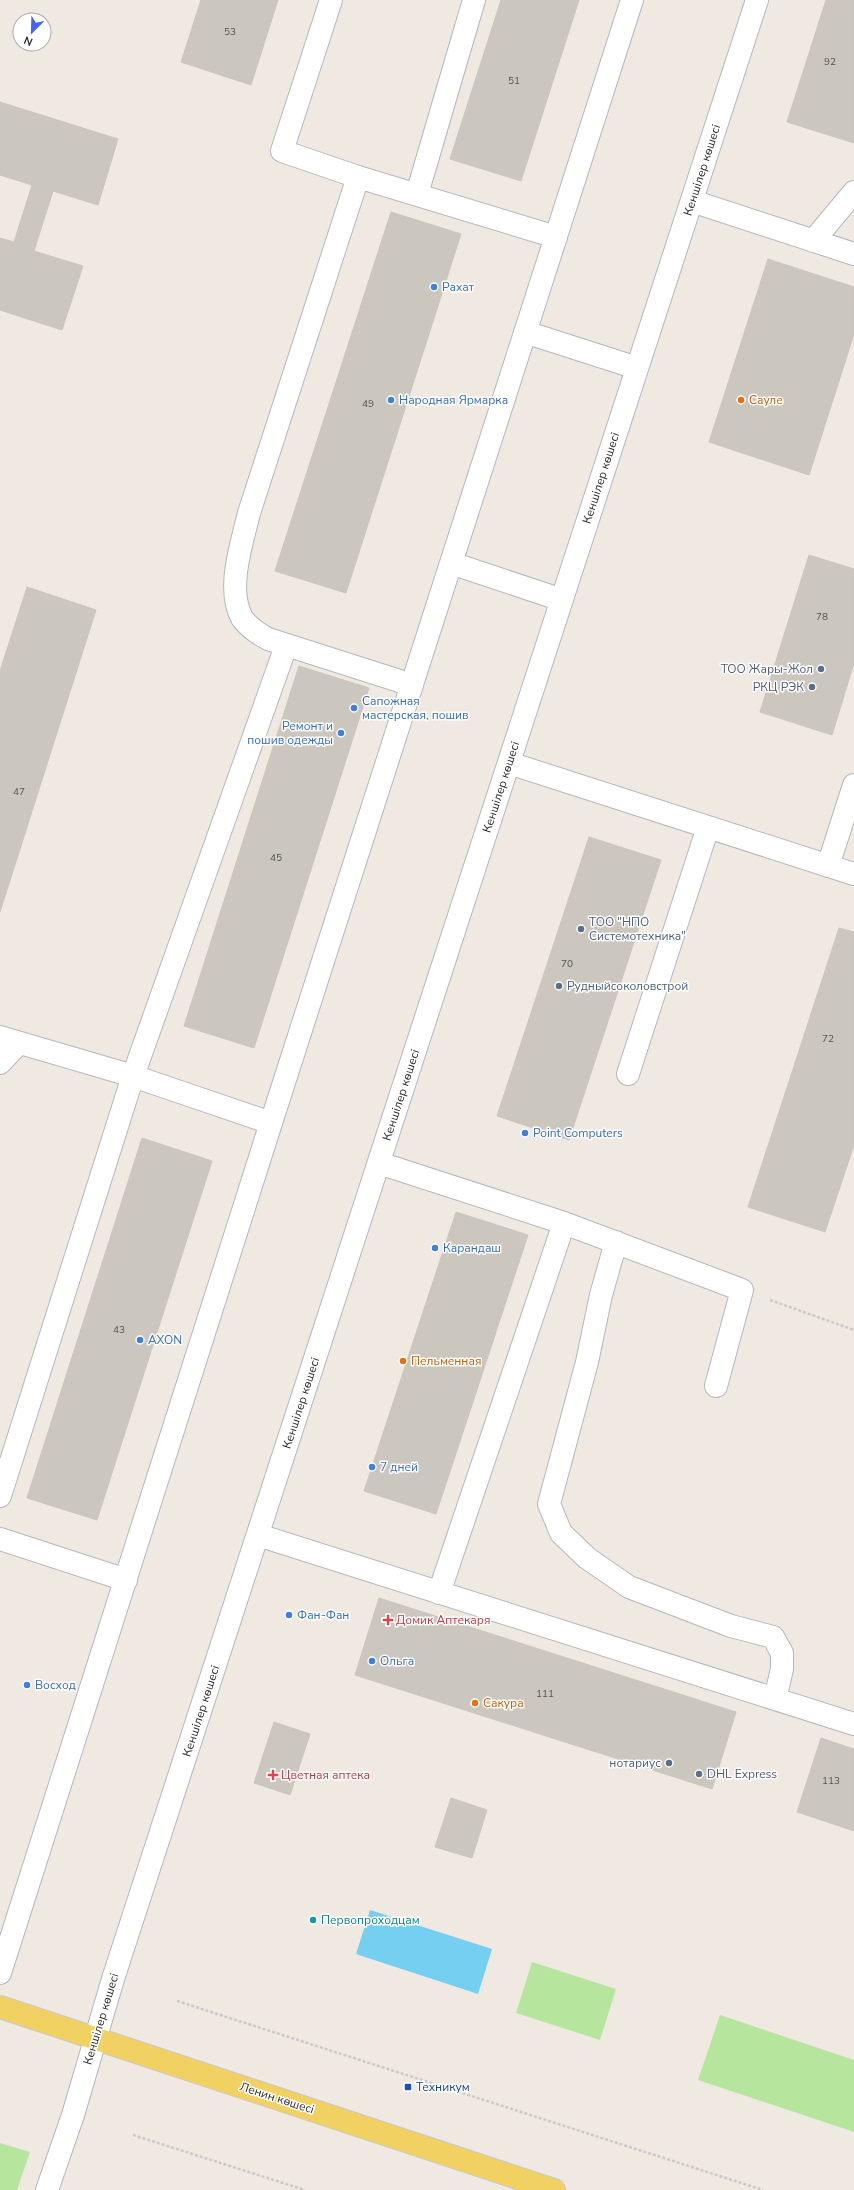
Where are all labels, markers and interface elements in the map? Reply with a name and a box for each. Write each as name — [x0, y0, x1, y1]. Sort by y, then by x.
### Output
north arrow — [12, 12, 52, 52]
house number: 53 — [224, 25, 236, 39]
text: N — [22, 32, 35, 49]
house number: 92 — [824, 55, 836, 69]
house number: 51 — [508, 74, 520, 88]
street label: Кеншілер көшесі — [680, 122, 724, 218]
place label: Рахат — [442, 279, 475, 295]
marker: Рахат — [429, 282, 439, 292]
place label: Народная Ярмарка — [399, 392, 508, 408]
place label: Сауле — [749, 392, 783, 408]
marker: Народная Ярмарка — [386, 395, 396, 405]
marker: Сауле — [736, 395, 746, 405]
house number: 49 — [362, 397, 374, 411]
street label: Кеншілер көшесі — [579, 430, 623, 526]
house number: 78 — [816, 610, 828, 624]
place label: ТОО Жары-Жол — [721, 661, 813, 677]
marker: ТОО Жары-Жол — [816, 664, 826, 674]
place label: РКЦ РЭК — [753, 679, 804, 695]
marker: РКЦ РЭК — [807, 682, 817, 692]
place label: Сапожная мастерская, пошив — [362, 693, 469, 723]
marker: Сапожная мастерская, пошив — [349, 703, 359, 713]
place label: Ремонт и пошив одежды — [247, 718, 333, 748]
marker: Ремонт и пошив одежды — [336, 728, 346, 738]
street label: Кеншілер көшесі — [479, 739, 523, 835]
house number: 47 — [13, 785, 25, 799]
house number: 45 — [270, 851, 282, 865]
place label: ТОО "НПО Системотехника" — [589, 914, 686, 944]
marker: ТОО "НПО Системотехника" — [576, 924, 586, 934]
house number: 70 — [561, 957, 573, 971]
place label: Рудныйсоколовстрой — [567, 978, 688, 994]
marker: Рудныйсоколовстрой — [554, 981, 564, 991]
house number: 72 — [822, 1032, 834, 1046]
street label: Кеншілер көшесі — [379, 1047, 423, 1143]
place label: Point Computers — [533, 1125, 623, 1141]
marker: Point Computers — [520, 1128, 530, 1138]
place label: Карандаш — [443, 1240, 501, 1256]
marker: Карандаш — [430, 1243, 440, 1253]
house number: 43 — [113, 1323, 125, 1337]
place label: AXON — [148, 1332, 182, 1348]
marker: AXON — [135, 1335, 145, 1345]
place label: Пельменная — [411, 1353, 481, 1369]
street label: Кеншілер көшесі — [279, 1355, 323, 1451]
marker: Пельменная — [398, 1356, 408, 1366]
place label: 7 дней — [380, 1459, 418, 1475]
marker: 7 дней — [367, 1462, 377, 1472]
place label: Фан-Фан — [297, 1607, 349, 1623]
marker: Фан-Фан — [284, 1610, 294, 1620]
place label: Домик Аптекаря — [396, 1612, 490, 1628]
marker: Домик Аптекаря — [383, 1615, 393, 1625]
place label: Ольга — [380, 1653, 414, 1669]
marker: Ольга — [367, 1656, 377, 1666]
street label: Кеншілер көшесі — [179, 1663, 223, 1759]
place label: Восход — [35, 1677, 76, 1693]
marker: Восход — [22, 1680, 32, 1690]
house number: 111 — [536, 1687, 554, 1701]
place label: Сакура — [483, 1695, 524, 1711]
marker: Сакура — [470, 1698, 480, 1708]
place label: нотариус — [609, 1755, 661, 1771]
marker: нотариус — [664, 1758, 674, 1768]
place label: DHL Express — [707, 1766, 777, 1782]
place label: Цветная аптека — [281, 1767, 370, 1783]
marker: DHL Express — [694, 1769, 704, 1779]
marker: Цветная аптека — [268, 1770, 278, 1780]
house number: 113 — [822, 1774, 840, 1788]
place label: Первопроходцам — [321, 1912, 420, 1928]
marker: Первопроходцам — [308, 1915, 318, 1925]
street label: Кеншілер көшесі — [79, 1971, 123, 2067]
street label: Ленин көшесі — [238, 2078, 316, 2118]
place label: Техникум — [416, 2079, 470, 2095]
marker: Техникум — [403, 2082, 413, 2092]

